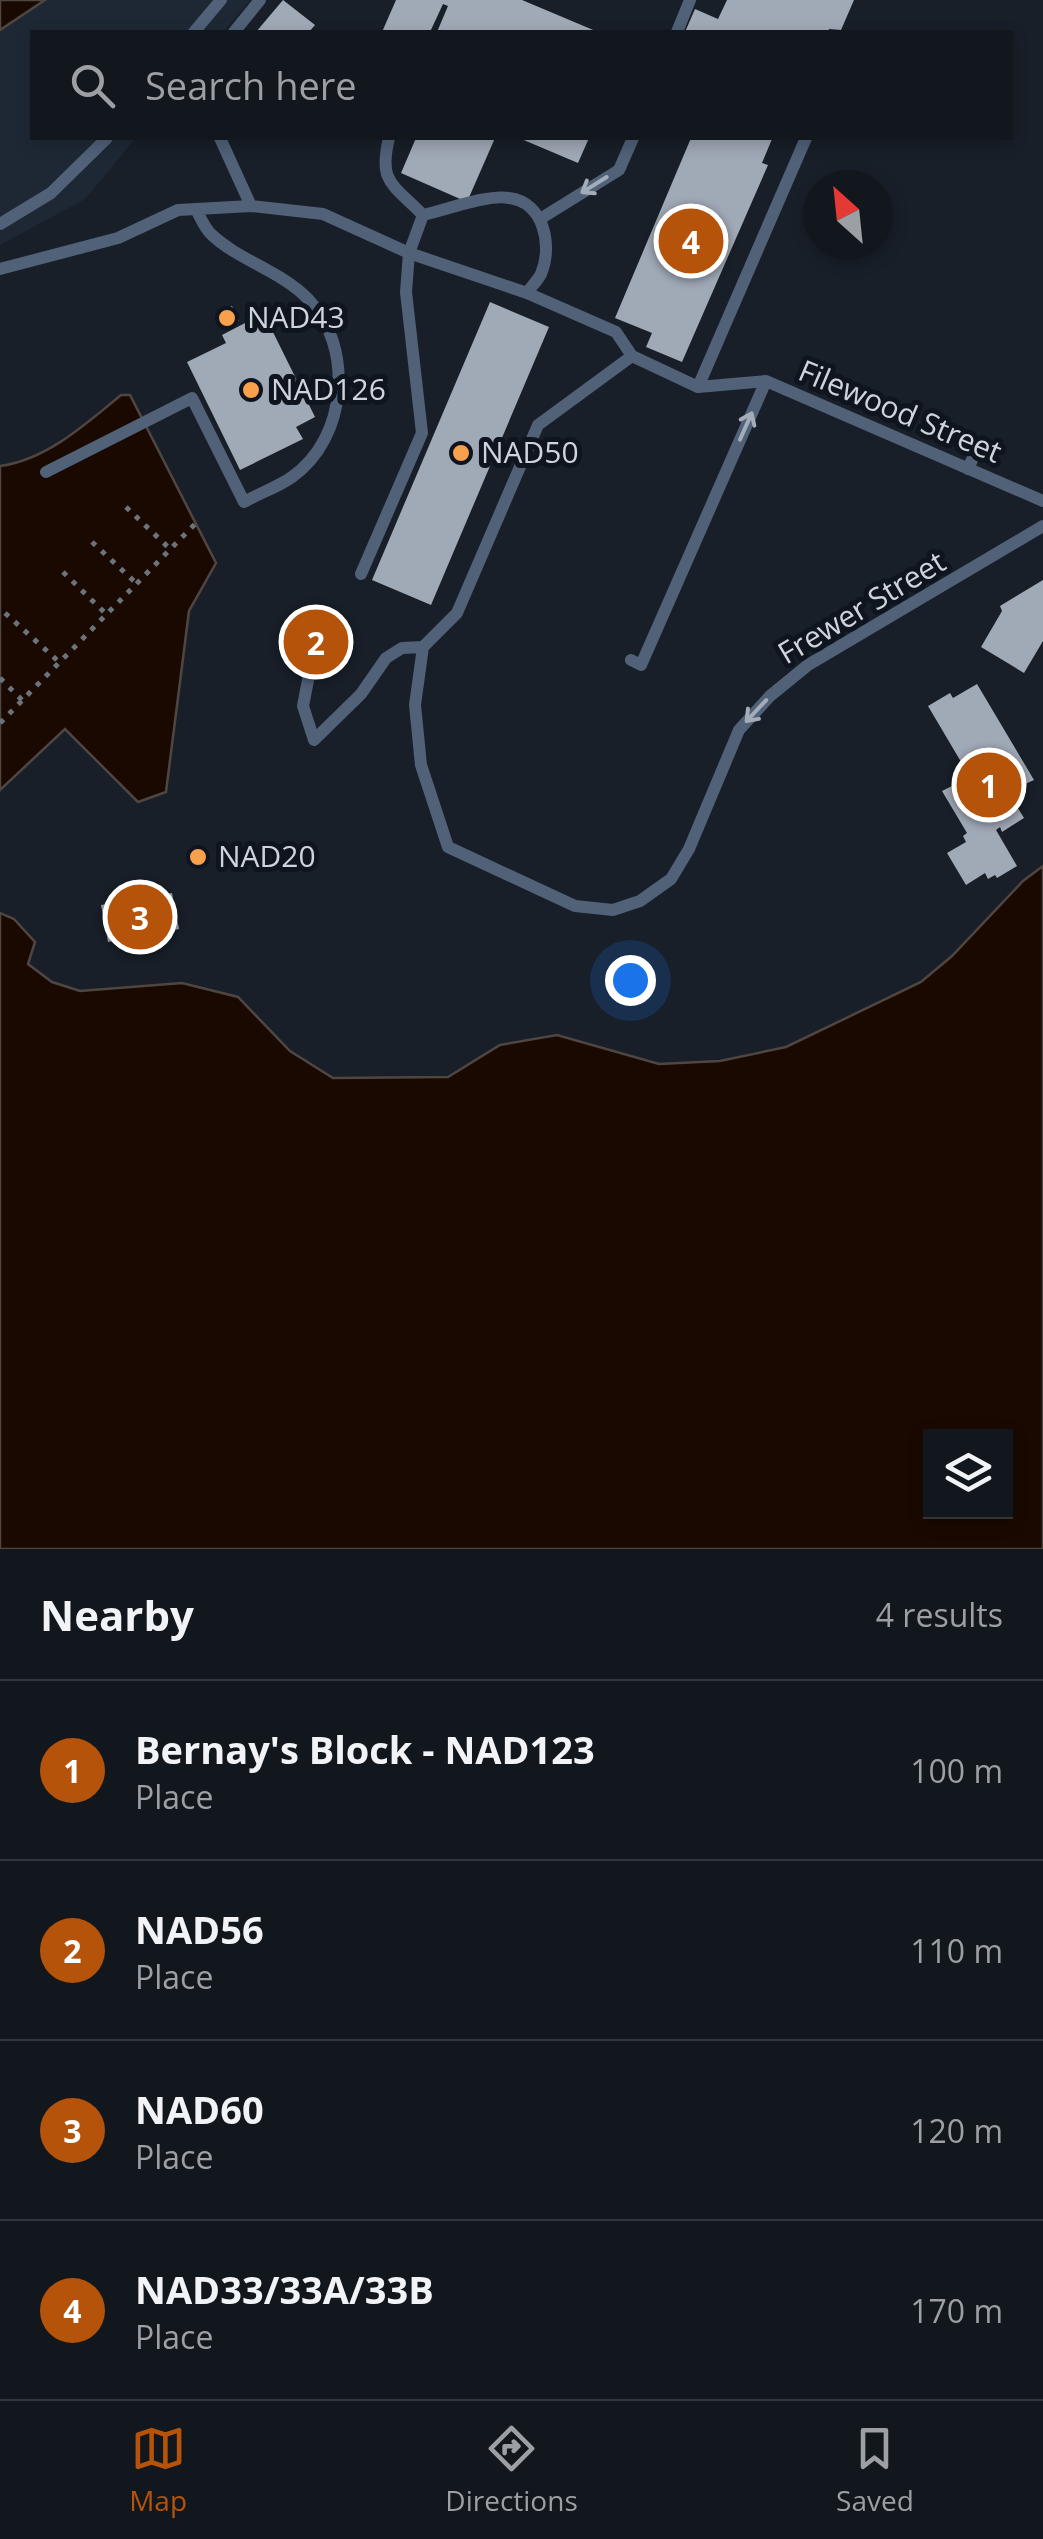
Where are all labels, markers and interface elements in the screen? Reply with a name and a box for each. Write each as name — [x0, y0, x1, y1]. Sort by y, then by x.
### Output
search box — [30, 30, 1013, 140]
icon: search — [65, 58, 120, 113]
text: Search here — [145, 59, 357, 111]
north arrow — [803, 170, 893, 260]
one-way arrow — [581, 175, 609, 195]
pin: 4 — [658, 204, 724, 278]
place label: NAD43 — [247, 296, 345, 337]
marker: NAD43 — [216, 307, 238, 329]
street label: Filewood Street — [793, 349, 1008, 472]
place label: NAD126 — [271, 368, 386, 409]
marker: NAD126 — [240, 379, 262, 401]
one-way arrow — [738, 411, 756, 442]
place label: NAD50 — [481, 431, 579, 472]
marker: NAD50 — [450, 442, 472, 464]
street label: Frewer Street — [770, 541, 953, 673]
pin: 2 — [284, 604, 348, 680]
one-way arrow — [745, 698, 768, 723]
pin: 1 — [956, 748, 1022, 822]
place label: NAD20 — [218, 835, 316, 876]
marker: NAD20 — [187, 846, 209, 868]
pin: 3 — [108, 880, 172, 954]
your location — [605, 955, 656, 1006]
map controls — [923, 1429, 1013, 1519]
button: layers — [923, 1429, 1013, 1519]
text: Nearby — [40, 1586, 194, 1643]
text: 4 results — [876, 1593, 1003, 1636]
text: Bernay's Block - NAD123 — [135, 1723, 595, 1775]
text: 1 — [63, 1749, 82, 1792]
text: 100 m — [910, 1749, 1003, 1792]
text: Place — [135, 1775, 213, 1818]
text: NAD56 — [135, 1903, 264, 1955]
text: 2 — [63, 1929, 82, 1972]
text: 110 m — [910, 1929, 1003, 1972]
text: Place — [135, 1955, 213, 1998]
text: NAD60 — [135, 2083, 264, 2135]
text: 3 — [63, 2109, 82, 2152]
text: 120 m — [910, 2109, 1003, 2152]
text: Place — [135, 2135, 213, 2178]
text: NAD33/33A/33B — [135, 2263, 434, 2315]
text: 4 — [63, 2289, 82, 2332]
text: 170 m — [910, 2289, 1003, 2332]
text: Place — [135, 2315, 213, 2358]
tab: Map — [129, 2421, 187, 2519]
tab: Directions — [445, 2421, 578, 2519]
tab: Saved — [836, 2421, 914, 2519]

